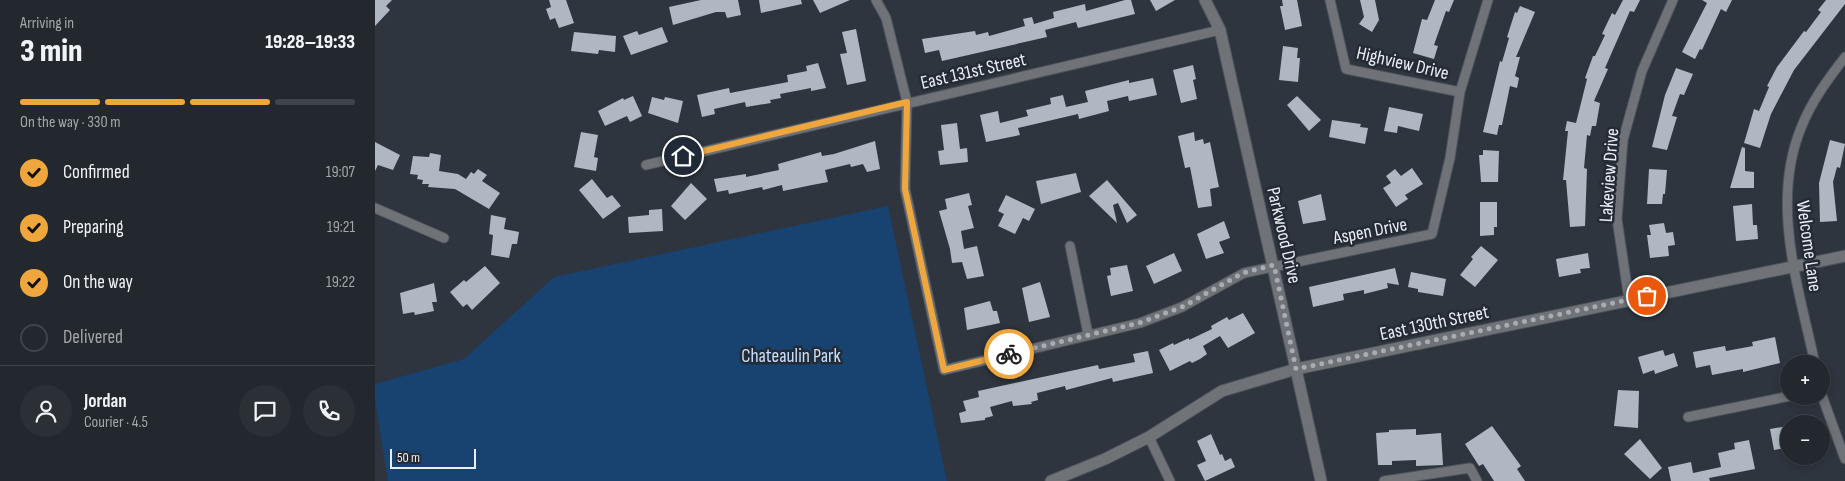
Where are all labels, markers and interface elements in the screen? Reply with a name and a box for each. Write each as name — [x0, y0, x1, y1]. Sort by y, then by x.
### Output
text: Arriving in — [20, 14, 74, 33]
text: 19:28–19:33 — [265, 31, 355, 54]
text: 3 min — [20, 32, 82, 71]
street label: Highview Drive — [1354, 42, 1451, 85]
street label: East 131st Street — [918, 48, 1028, 95]
text: On the way · 330 m — [20, 113, 121, 132]
street label: Lakeview Drive — [1595, 127, 1624, 223]
pin — [662, 135, 704, 177]
icon: home — [669, 142, 697, 170]
icon: check — [20, 159, 48, 187]
text: Confirmed — [63, 161, 130, 184]
text: 19:07 — [326, 163, 355, 182]
street label: Parkwood Drive — [1261, 185, 1306, 286]
street label: Welcome Lane — [1791, 199, 1826, 293]
street label: Aspen Drive — [1330, 213, 1409, 250]
icon: check — [20, 214, 48, 242]
text: Preparing — [63, 216, 124, 239]
text: 19:21 — [327, 218, 355, 237]
icon: check — [20, 269, 48, 297]
text: On the way — [63, 271, 133, 294]
text: 19:22 — [326, 273, 355, 292]
pin — [1626, 275, 1668, 317]
icon: bag — [1633, 282, 1661, 310]
street label: East 130th Street — [1378, 301, 1491, 346]
text: Delivered — [63, 326, 123, 349]
courier — [984, 329, 1034, 379]
icon: bike — [995, 340, 1023, 368]
park label: Chateaulin Park — [741, 345, 842, 368]
map controls — [1780, 355, 1830, 465]
button: + — [1780, 355, 1830, 405]
button: person — [20, 385, 72, 437]
button: chat — [239, 385, 291, 437]
button: phone — [303, 385, 355, 437]
text: Jordan — [84, 390, 127, 413]
text: Courier · 4.5 — [84, 413, 148, 432]
button: − — [1780, 415, 1830, 465]
scale bar — [390, 446, 476, 469]
text: 50 m — [397, 449, 420, 466]

